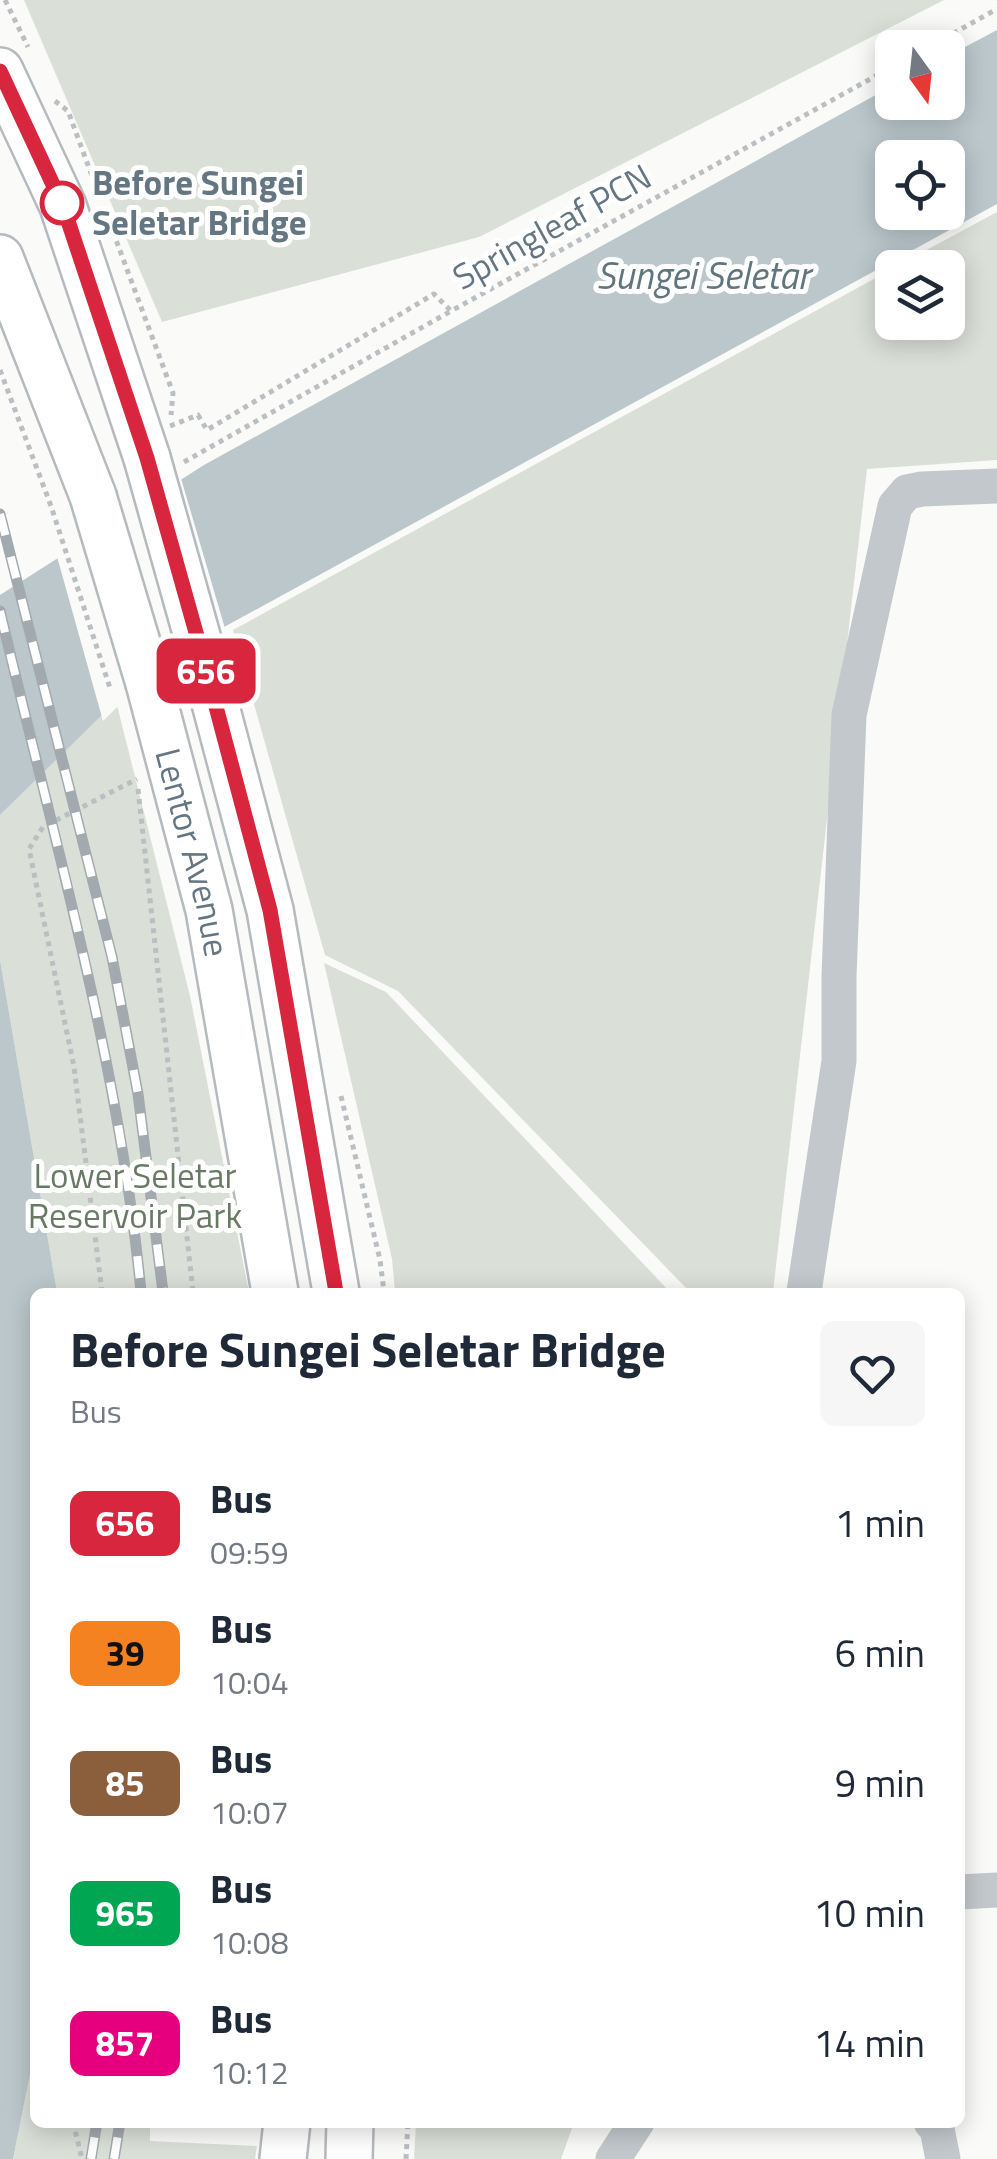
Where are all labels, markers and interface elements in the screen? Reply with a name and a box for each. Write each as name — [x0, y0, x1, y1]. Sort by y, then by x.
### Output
north arrow — [875, 30, 965, 120]
map controls — [875, 30, 965, 340]
button: locate — [875, 140, 965, 230]
street label: Springleaf PCN — [442, 149, 661, 303]
place label: Before Sungei Seletar Bridge — [92, 155, 307, 249]
marker: Before Sungei Seletar Bridge — [41, 182, 83, 224]
water label: Sungei Seletar — [596, 246, 814, 304]
button: layers — [875, 250, 965, 340]
line badge: 656 — [148, 638, 264, 704]
text: 656 — [177, 644, 235, 698]
street label: Lentor Avenue — [141, 742, 245, 961]
park label: Lower Seletar Reservoir Park — [28, 1148, 242, 1242]
text: Before Sungei Seletar Bridge — [70, 1313, 666, 1386]
button: heart — [820, 1321, 925, 1426]
text: Bus — [70, 1387, 122, 1435]
text: Bus — [210, 1470, 272, 1528]
text: 1 min — [835, 1494, 925, 1552]
text: 656 — [96, 1496, 154, 1550]
text: 09:59 — [210, 1528, 289, 1576]
text: Bus — [210, 1600, 272, 1658]
text: 6 min — [835, 1624, 925, 1682]
text: 39 — [105, 1626, 145, 1680]
text: 10:04 — [210, 1658, 289, 1706]
text: Bus — [210, 1730, 272, 1788]
text: 9 min — [835, 1754, 925, 1812]
text: 85 — [105, 1756, 145, 1810]
text: 10:07 — [210, 1788, 289, 1836]
text: Bus — [210, 1860, 272, 1918]
text: 10 min — [814, 1884, 925, 1942]
text: 965 — [96, 1886, 154, 1940]
text: 10:08 — [210, 1918, 289, 1966]
text: Bus — [210, 1990, 272, 2048]
text: 14 min — [814, 2014, 925, 2072]
text: 857 — [96, 2016, 154, 2070]
text: 10:12 — [210, 2048, 289, 2096]

